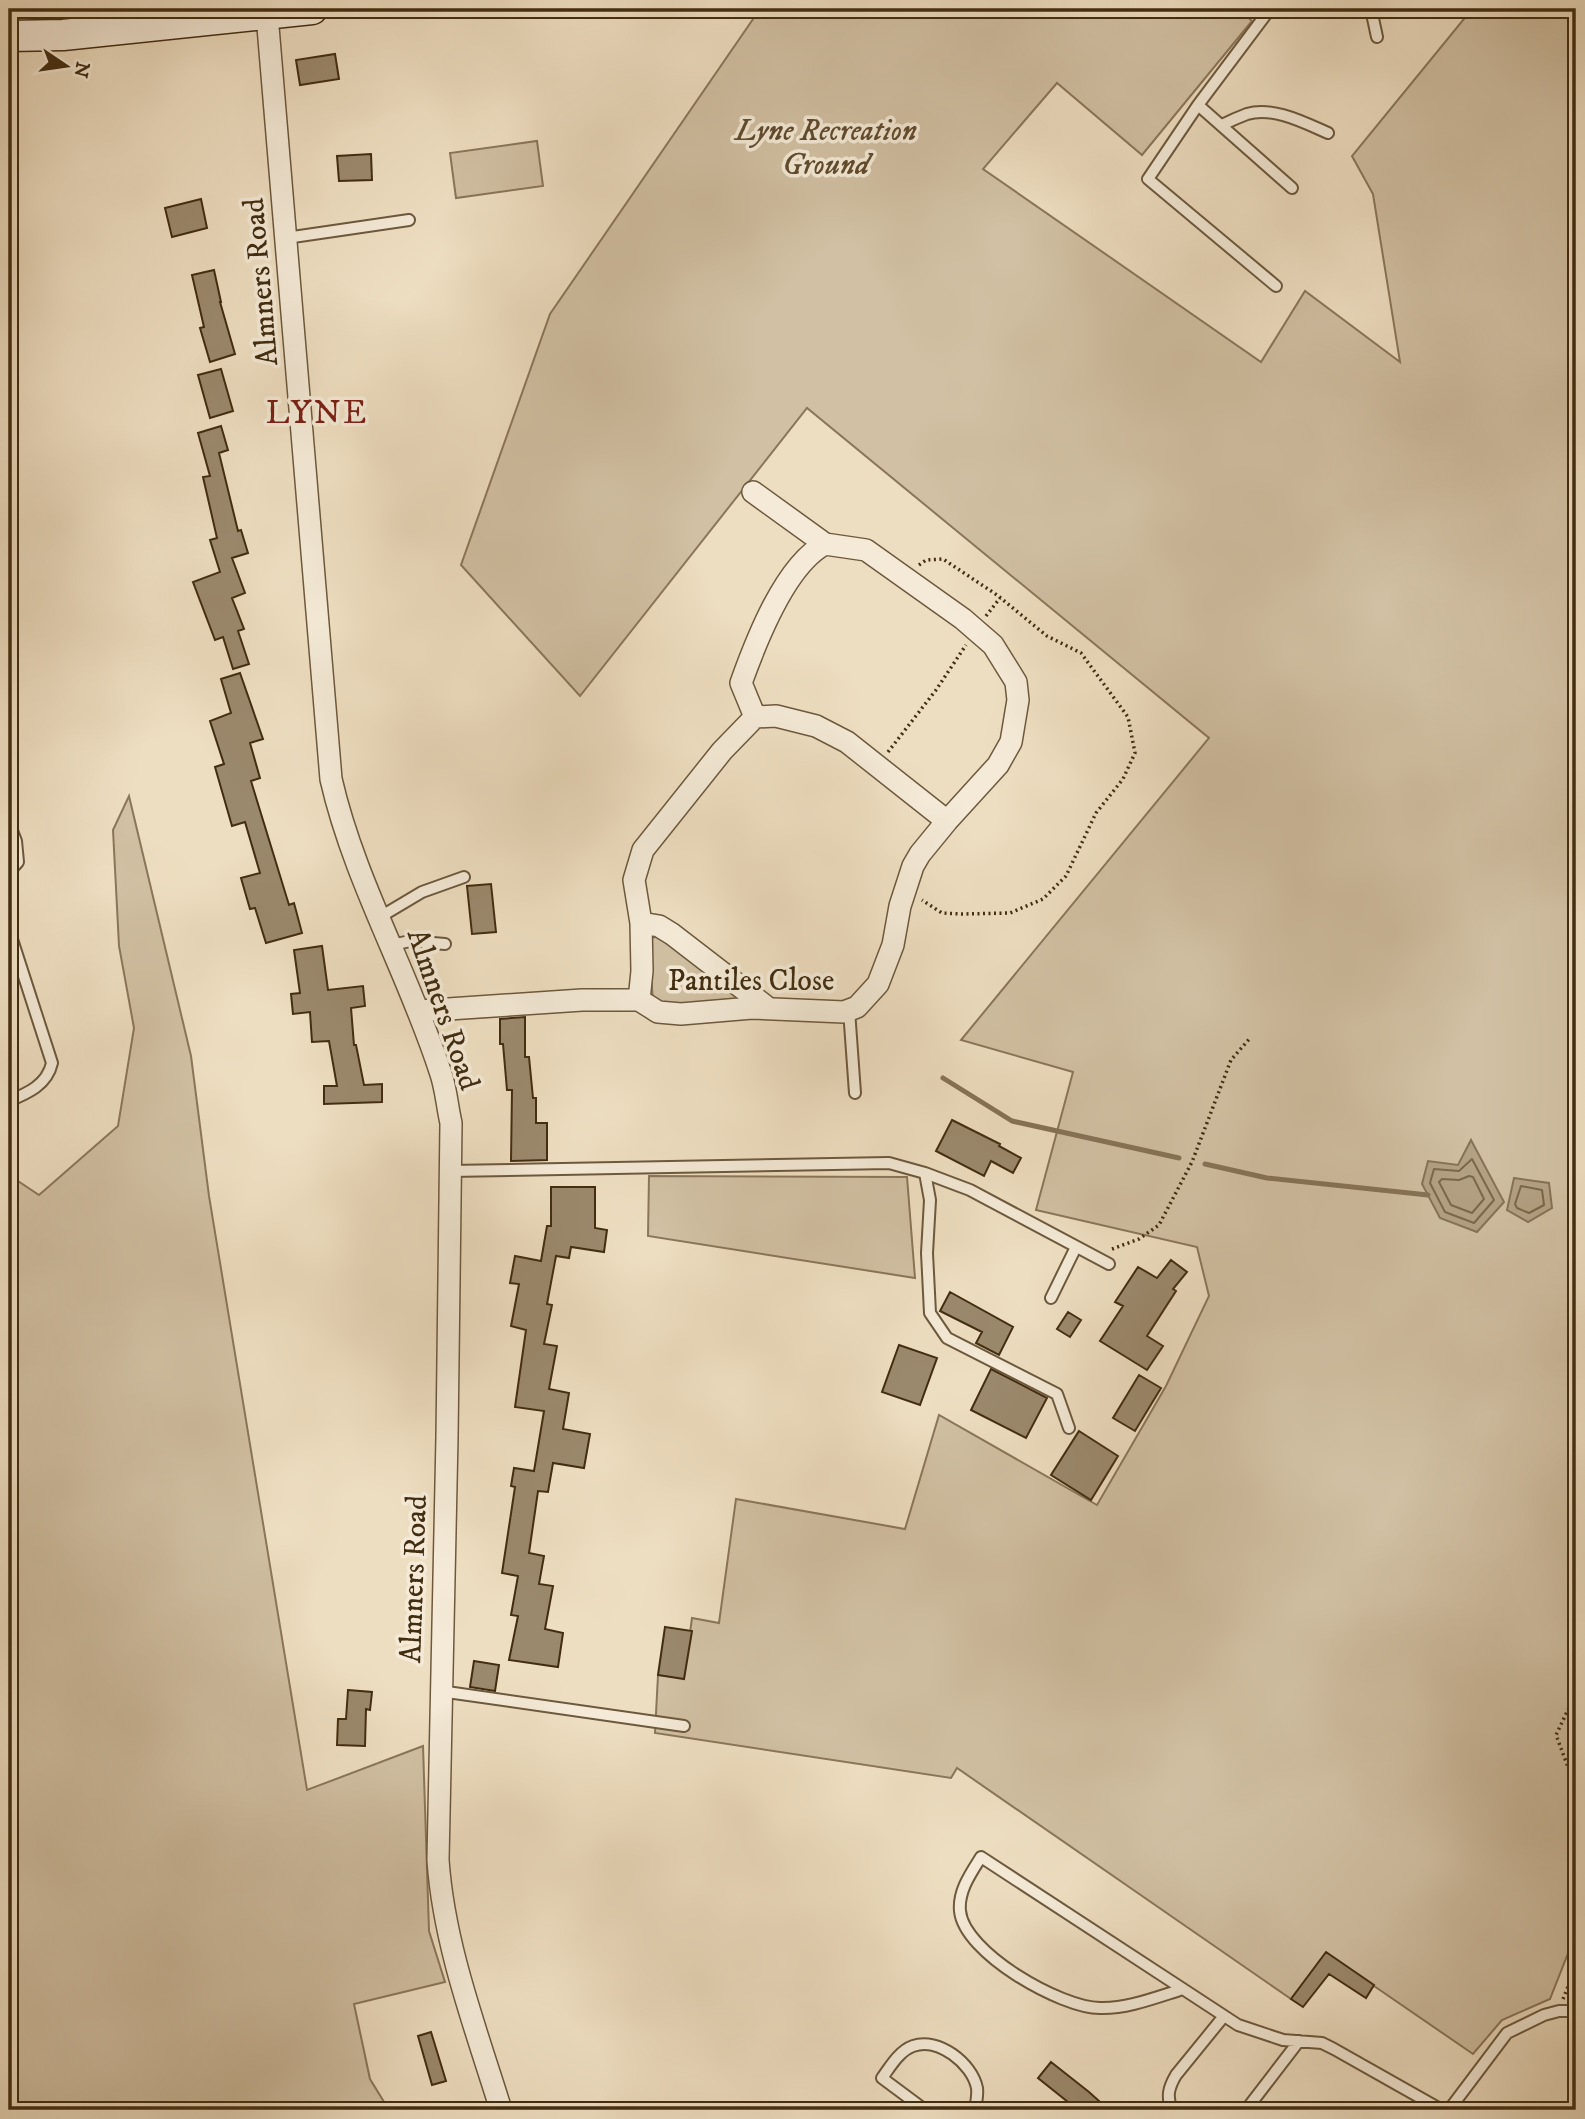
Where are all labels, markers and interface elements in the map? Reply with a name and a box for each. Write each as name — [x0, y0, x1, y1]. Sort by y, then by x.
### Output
north arrow — [32, 32, 102, 102]
text: N — [68, 59, 94, 80]
park label: Lyne Recreation Ground — [733, 113, 917, 184]
street label: Almners Road — [236, 196, 287, 367]
district label: LYNE — [266, 393, 368, 434]
street label: Almners Road — [398, 924, 487, 1095]
street label: Pantiles Close — [668, 963, 834, 1000]
street label: Almners Road — [393, 1494, 436, 1664]

